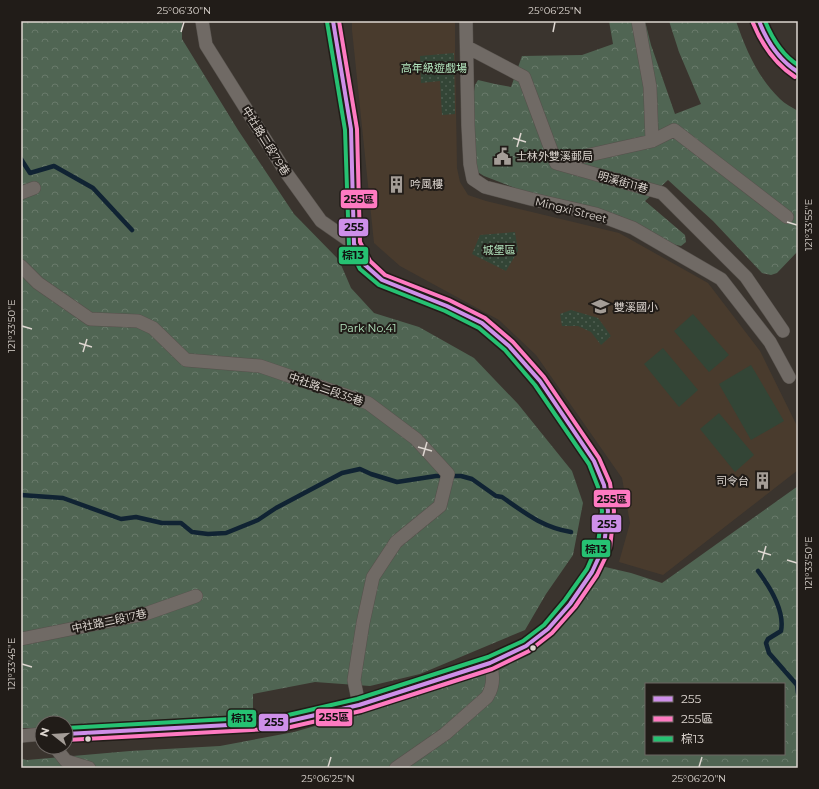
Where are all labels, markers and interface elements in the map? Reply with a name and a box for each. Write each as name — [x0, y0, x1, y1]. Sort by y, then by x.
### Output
text: 25°06'30"N — [157, 4, 211, 17]
text: 25°06'25"N — [528, 4, 582, 17]
park label: 高年級遊戲場 — [401, 61, 467, 75]
street label: 中社路二段79巷 — [239, 104, 293, 178]
public building icon: 士林外雙溪郵局 — [493, 146, 513, 166]
place label: 士林外雙溪郵局 — [516, 149, 593, 163]
street label: 明溪街11巷 — [596, 168, 650, 196]
building icon: 吟風樓 — [387, 174, 407, 194]
place label: 吟風樓 — [410, 177, 443, 191]
line badge: 255區 — [340, 189, 378, 209]
text: 255區 — [344, 192, 374, 206]
street label: Mingxi Street — [534, 194, 609, 226]
text: 121°33'55"E — [802, 199, 815, 251]
line badge: 255 — [338, 218, 369, 237]
text: 255 — [344, 220, 364, 234]
park label: 城堡區 — [483, 243, 516, 257]
line badge: 棕13 — [338, 246, 369, 265]
text: 棕13 — [342, 248, 364, 262]
school or university icon: 雙溪國小 — [591, 297, 611, 317]
text: 121°33'50"E — [5, 299, 18, 353]
place label: 雙溪國小 — [614, 300, 658, 314]
park label: Park No.41 — [340, 321, 396, 335]
street label: 中社路二段35巷 — [287, 370, 365, 408]
building icon: 司令台 — [752, 471, 772, 491]
place label: 司令台 — [716, 474, 749, 488]
line badge: 255區 — [593, 489, 631, 508]
text: 255區 — [597, 492, 627, 506]
line badge: 255 — [591, 514, 622, 533]
text: 255 — [597, 517, 617, 531]
text: 121°33'50"E — [802, 536, 815, 590]
line badge: 棕13 — [581, 539, 611, 558]
text: 棕13 — [585, 542, 607, 556]
street label: 中社路二段17巷 — [70, 606, 148, 636]
text: 121°33'45"E — [5, 637, 18, 690]
unlabelled marker — [528, 643, 538, 653]
legend — [645, 683, 785, 755]
text: 255 — [681, 691, 702, 706]
line badge: 255區 — [315, 708, 353, 727]
line badge: 棕13 — [227, 709, 257, 728]
text: 255區 — [319, 710, 349, 724]
text: 棕13 — [231, 711, 253, 725]
text: 255區 — [681, 711, 713, 726]
line badge: 255 — [258, 713, 289, 732]
north arrow — [34, 715, 74, 755]
text: 255 — [264, 715, 284, 729]
text: N — [36, 726, 52, 738]
text: 棕13 — [681, 731, 704, 746]
unlabelled marker — [83, 734, 93, 744]
text: 25°06'25"N — [301, 772, 355, 785]
text: 25°06'20"N — [672, 772, 726, 785]

